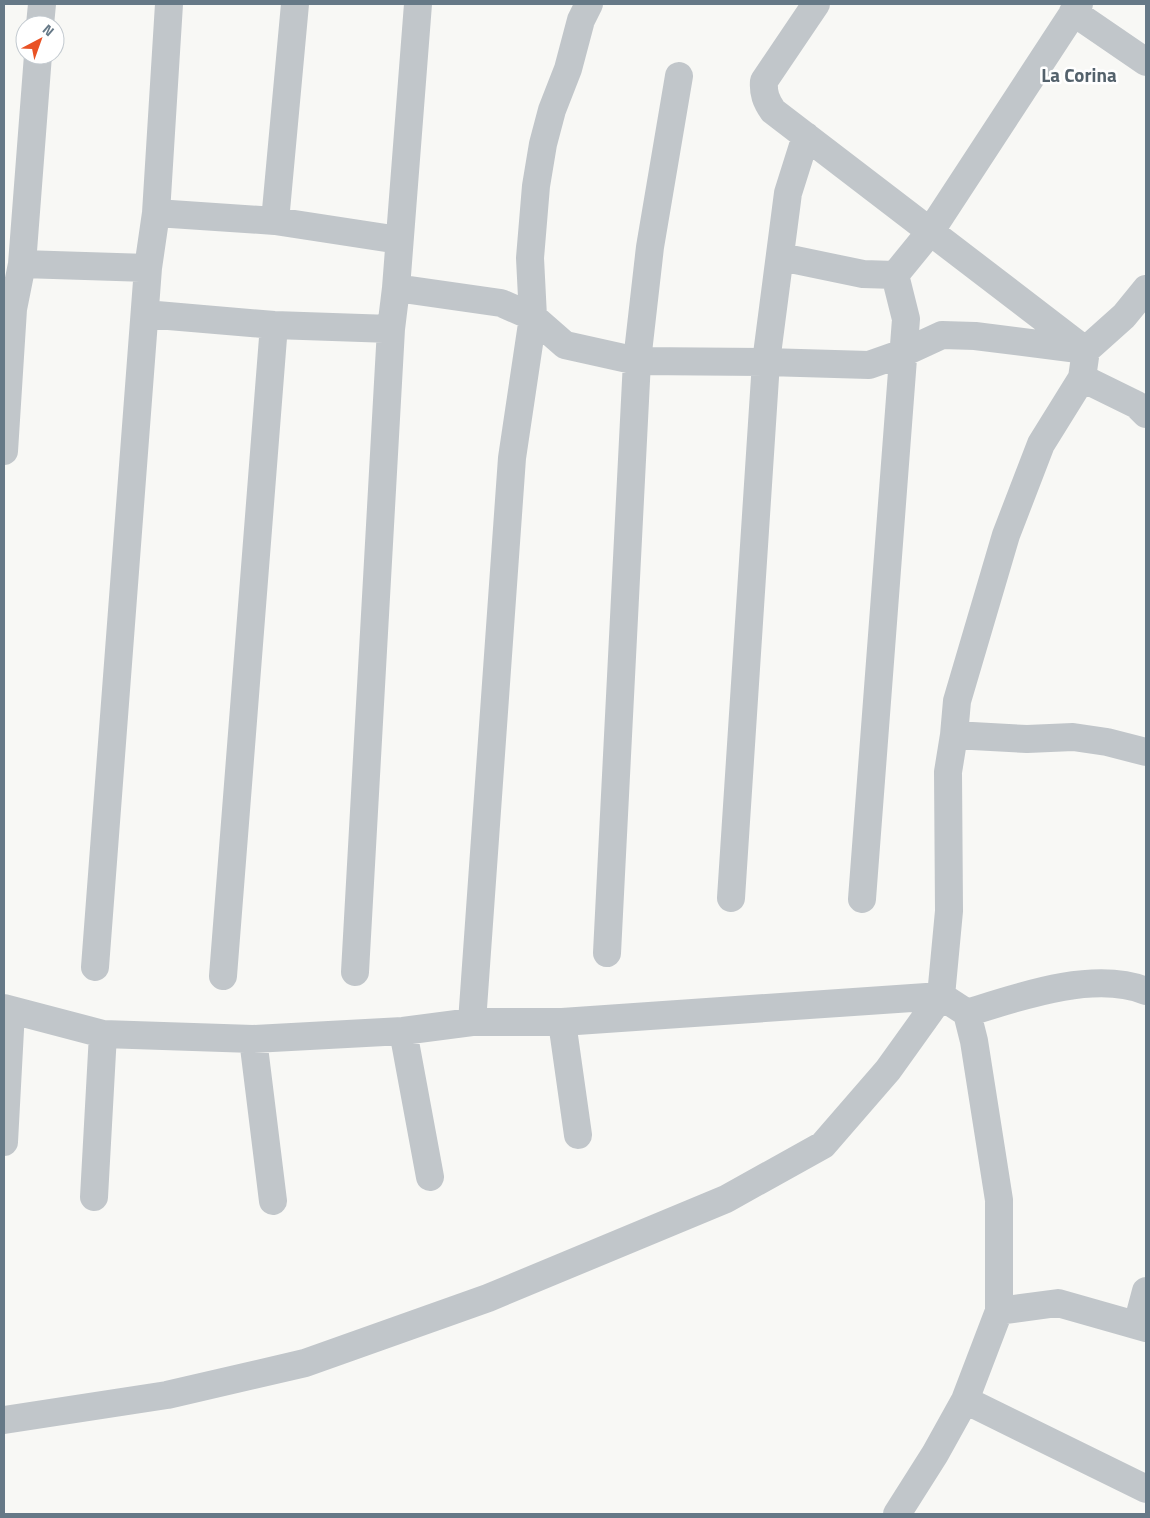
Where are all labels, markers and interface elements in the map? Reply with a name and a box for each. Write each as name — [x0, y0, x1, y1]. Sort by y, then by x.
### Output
north arrow — [15, 15, 65, 65]
text: N — [38, 19, 59, 41]
district label: La Corina — [1041, 60, 1117, 89]

